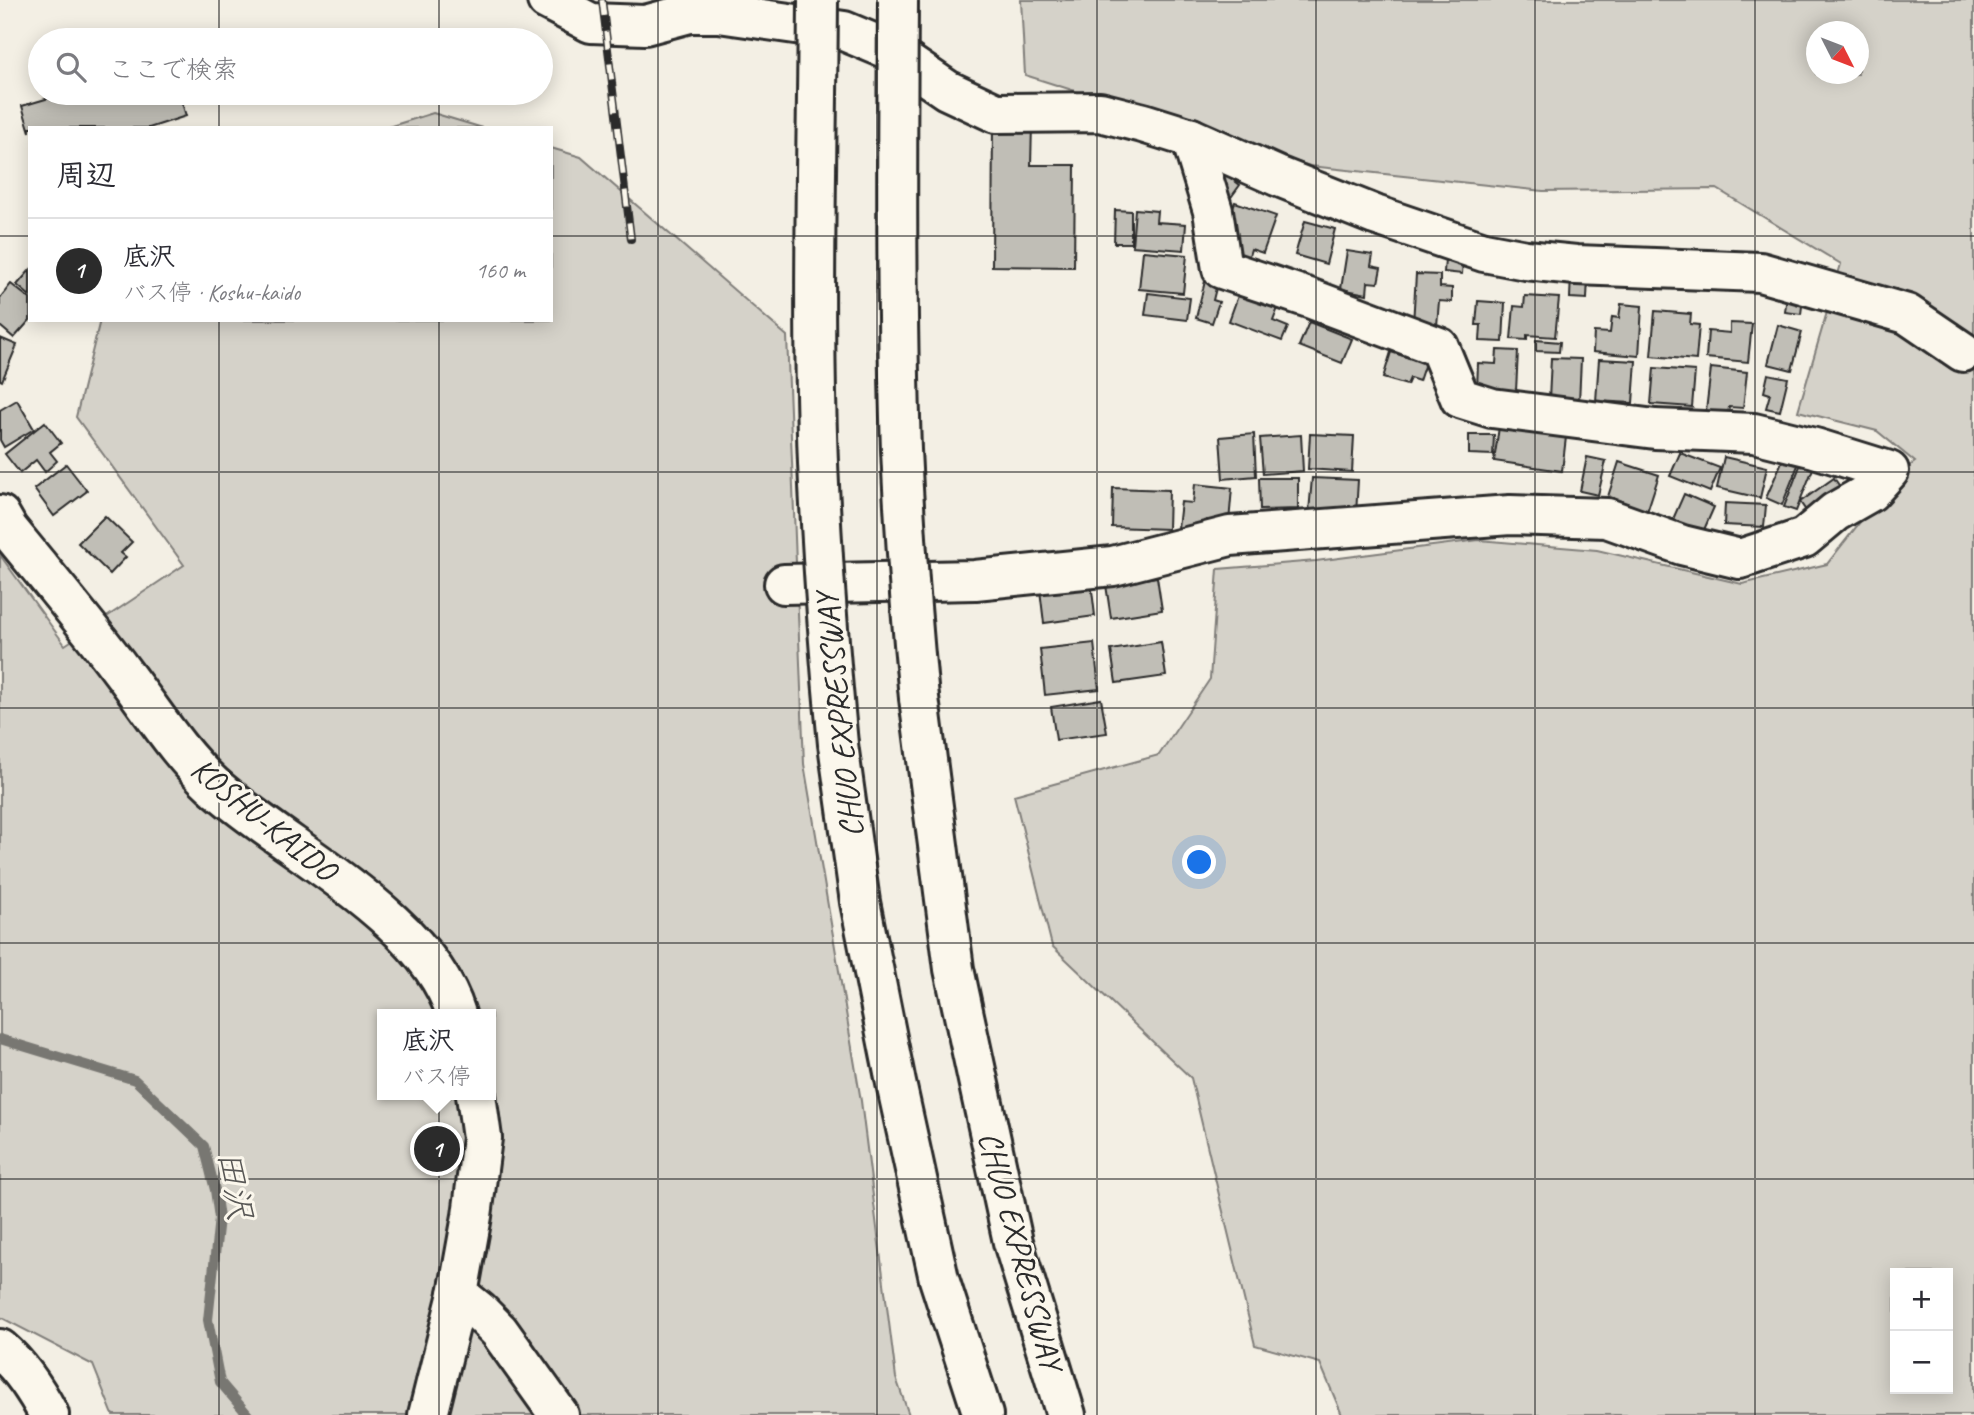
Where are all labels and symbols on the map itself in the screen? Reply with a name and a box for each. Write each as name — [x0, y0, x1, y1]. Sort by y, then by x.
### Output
north arrow — [1806, 21, 1869, 84]
street label: CHUO EXPRESSWAY — [805, 586, 873, 839]
street label: KOSHU-KAIDO — [183, 748, 348, 893]
your location — [1182, 845, 1216, 879]
pin: 1 — [414, 1123, 460, 1175]
street label: CHUO EXPRESSWAY — [969, 1127, 1074, 1379]
water label: 田沢 — [207, 1147, 263, 1224]

